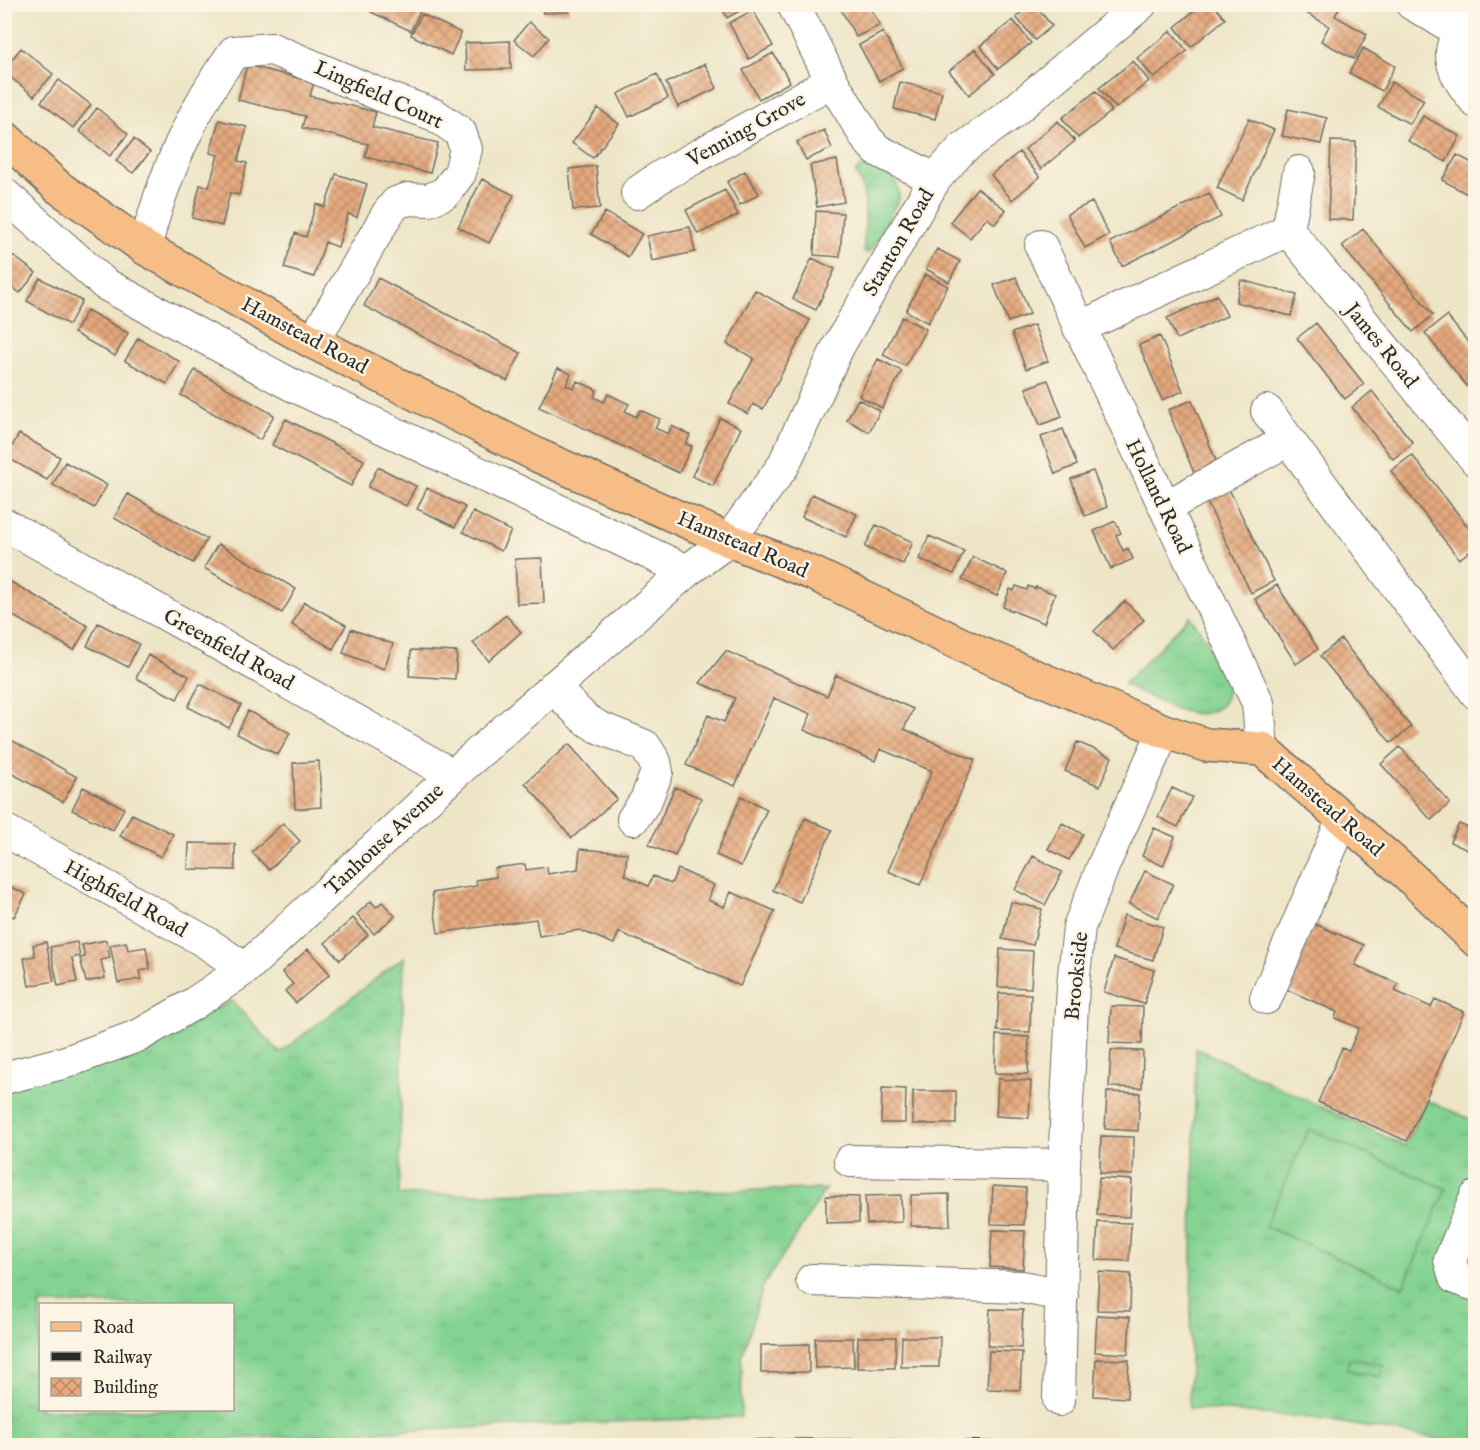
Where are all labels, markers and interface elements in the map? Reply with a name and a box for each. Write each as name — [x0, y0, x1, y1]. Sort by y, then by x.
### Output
street label: Lingfield Court — [310, 55, 447, 136]
street label: Venning Grove — [682, 86, 811, 175]
street label: Stanton Road — [858, 183, 941, 301]
street label: Hamstead Road — [236, 292, 373, 381]
street label: James Road — [1337, 296, 1424, 395]
street label: Holland Road — [1118, 435, 1197, 559]
street label: Hamstead Road — [673, 506, 813, 585]
street label: Greenfield Road — [158, 603, 299, 698]
street label: Hamstead Road — [1265, 751, 1389, 864]
street label: Tanhouse Avenue — [320, 778, 450, 902]
street label: Highfield Road — [59, 854, 192, 945]
street label: Brookside — [1059, 930, 1096, 1022]
legend — [39, 1303, 234, 1411]
text: Road — [93, 1317, 134, 1340]
text: Railway — [93, 1347, 152, 1370]
text: Building — [93, 1377, 158, 1400]

